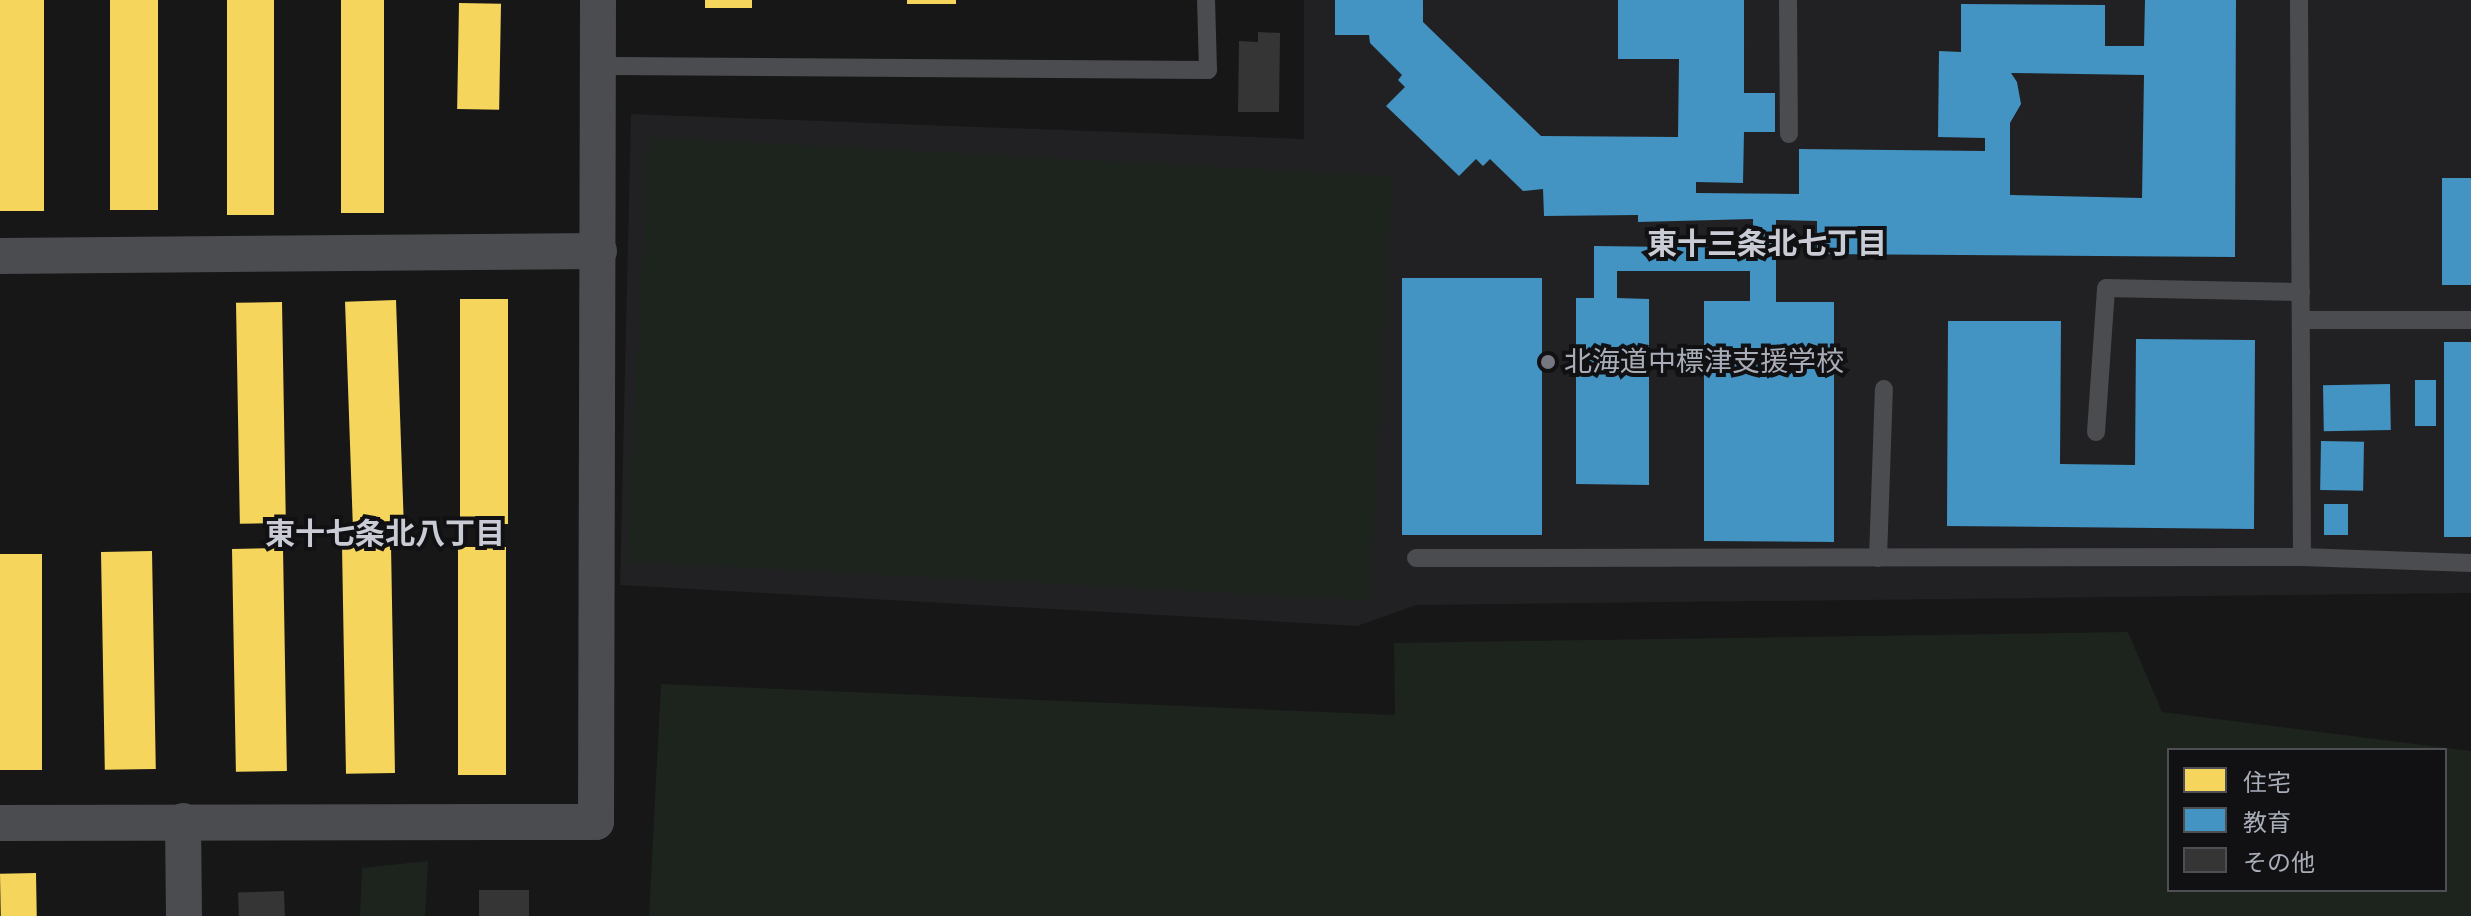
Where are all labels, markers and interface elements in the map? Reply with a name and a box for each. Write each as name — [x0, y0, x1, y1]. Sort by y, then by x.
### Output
district label: 東十三条北七丁目 — [1647, 226, 1887, 262]
place label: 北海道中標津支援学校 — [1564, 345, 1844, 379]
marker: 北海道中標津支援学校 — [1539, 353, 1557, 371]
district label: 東十七条北八丁目 — [265, 516, 505, 552]
legend — [2167, 748, 2447, 892]
text: 住宅 — [2243, 769, 2291, 797]
text: 教育 — [2243, 809, 2291, 837]
text: その他 — [2243, 849, 2315, 877]

